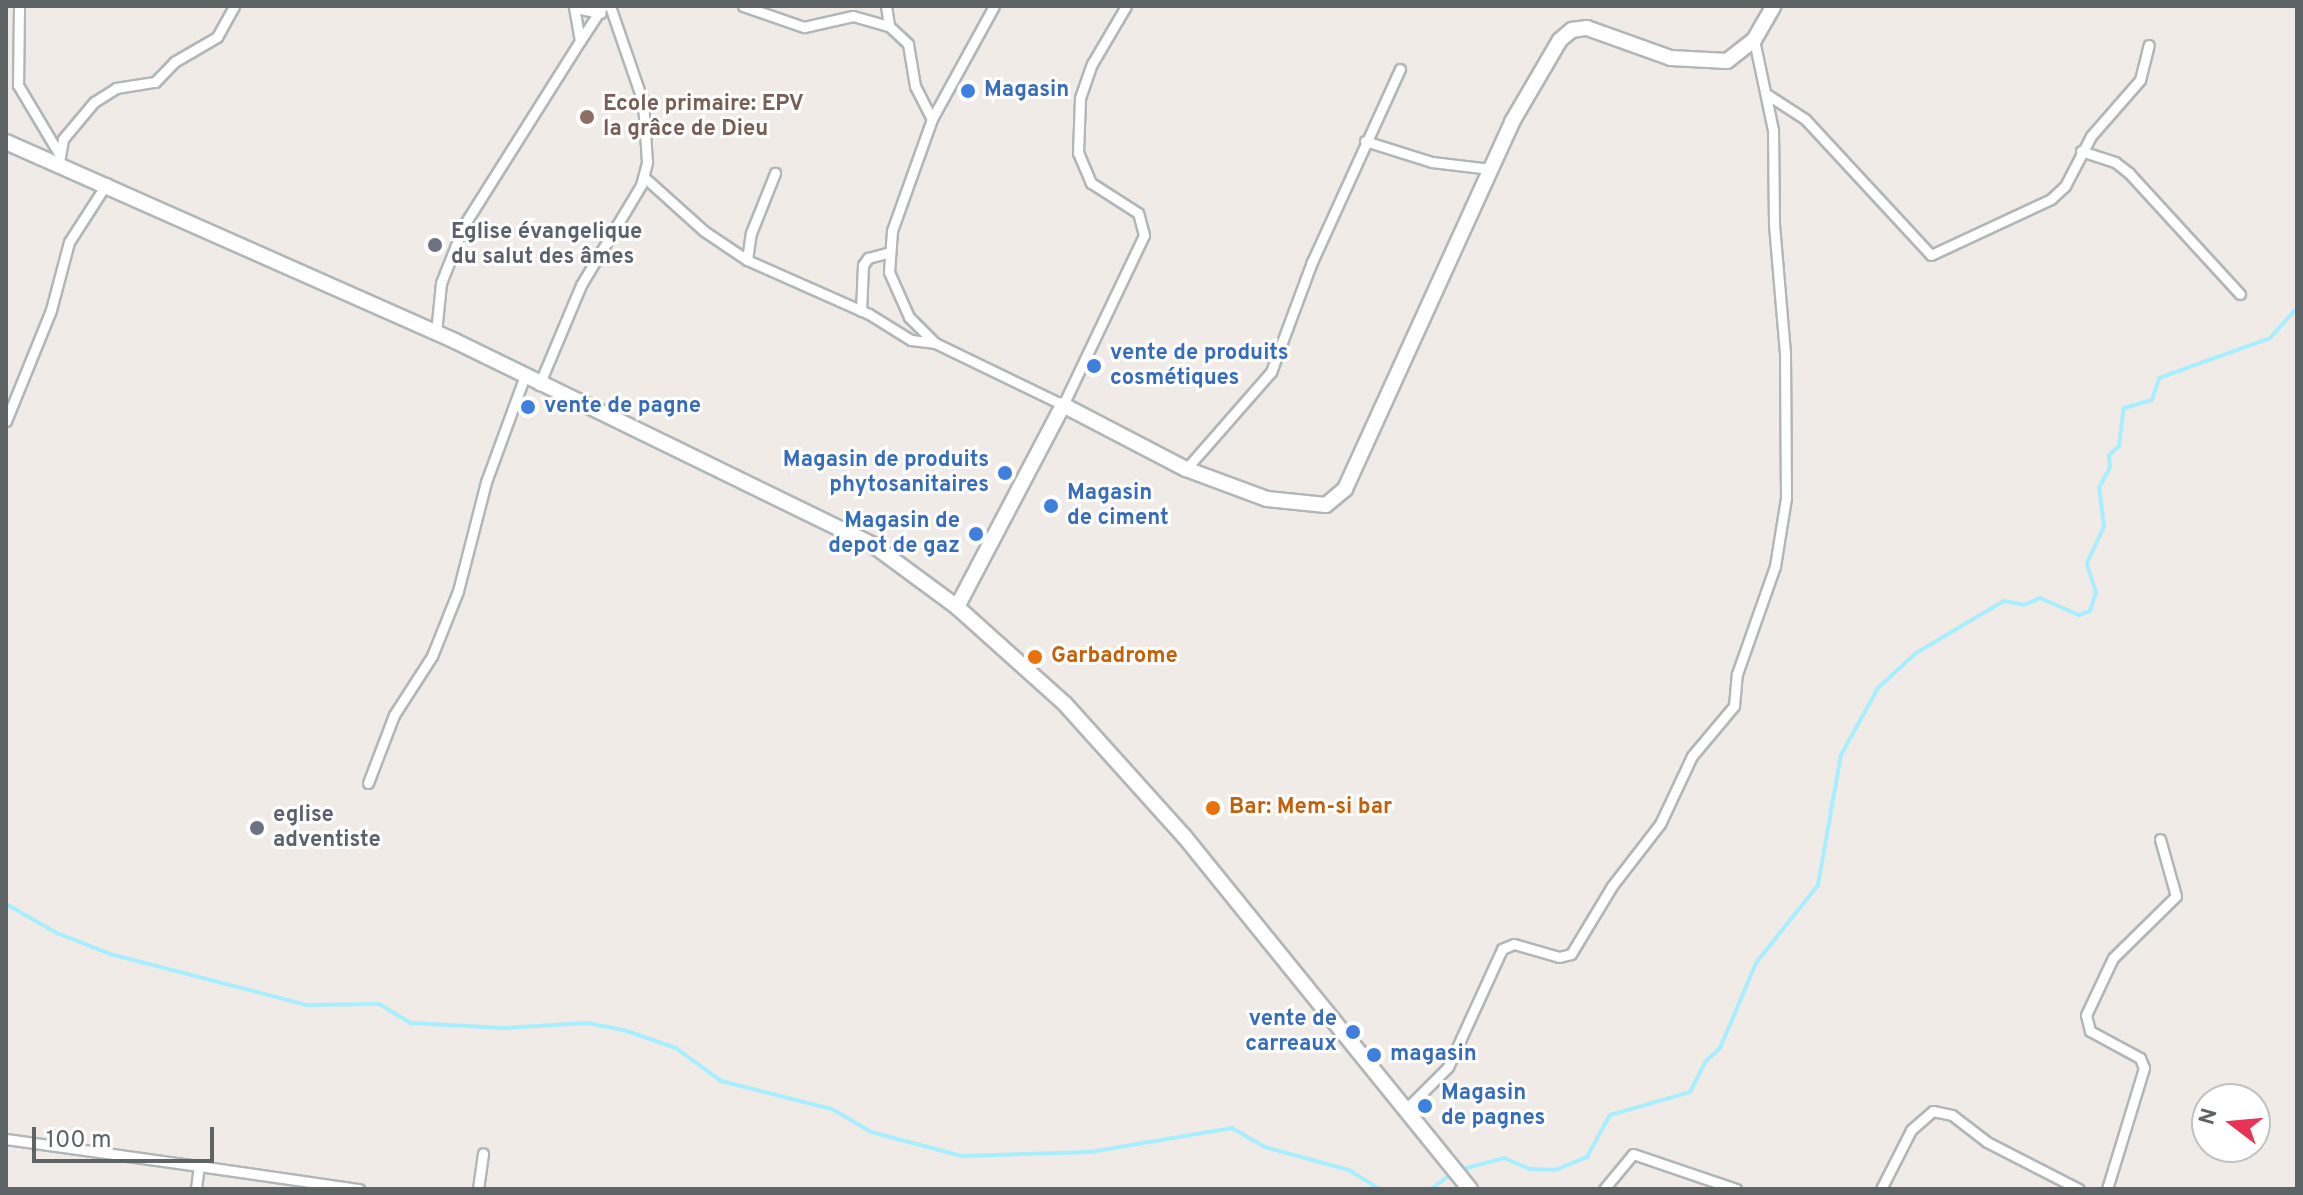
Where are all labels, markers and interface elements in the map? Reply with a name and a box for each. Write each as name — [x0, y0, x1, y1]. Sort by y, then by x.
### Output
place label: Magasin — [984, 78, 1069, 104]
marker: Magasin — [959, 82, 977, 100]
place label: Ecole primaire: EPV la grâce de Dieu — [603, 91, 804, 142]
marker: Ecole primaire: EPV la grâce de Dieu — [578, 108, 596, 126]
place label: Eglise évangelique du salut des âmes — [451, 219, 642, 270]
marker: Eglise évangelique du salut des âmes — [426, 236, 444, 254]
place label: vente de produits cosmétiques — [1110, 340, 1289, 392]
marker: vente de produits cosmétiques — [1085, 357, 1103, 375]
place label: vente de pagne — [544, 394, 701, 420]
marker: vente de pagne — [519, 398, 537, 416]
place label: Magasin de produits phytosanitaires — [783, 447, 989, 498]
marker: Magasin de produits phytosanitaires — [996, 464, 1014, 482]
place label: Magasin de ciment — [1067, 480, 1169, 532]
marker: Magasin de ciment — [1042, 497, 1060, 515]
place label: Magasin de depot de gaz — [828, 508, 960, 560]
marker: Magasin de depot de gaz — [967, 525, 985, 543]
place label: Garbadrome — [1051, 644, 1178, 670]
marker: Garbadrome — [1026, 648, 1044, 666]
place label: Bar: Mem-si bar — [1229, 795, 1392, 821]
marker: Bar: Mem-si bar — [1204, 799, 1222, 817]
place label: eglise adventiste — [273, 802, 381, 854]
marker: eglise adventiste — [248, 819, 266, 837]
place label: vente de carreaux — [1245, 1006, 1337, 1058]
marker: vente de carreaux — [1344, 1023, 1362, 1041]
place label: magasin — [1390, 1042, 1477, 1068]
marker: magasin — [1365, 1046, 1383, 1064]
place label: Magasin de pagnes — [1441, 1080, 1545, 1132]
north arrow — [2191, 1083, 2271, 1163]
marker: Magasin de pagnes — [1416, 1097, 1434, 1115]
text: N — [2194, 1105, 2225, 1128]
scale bar — [36, 1111, 218, 1161]
text: 100 m — [46, 1126, 112, 1156]

